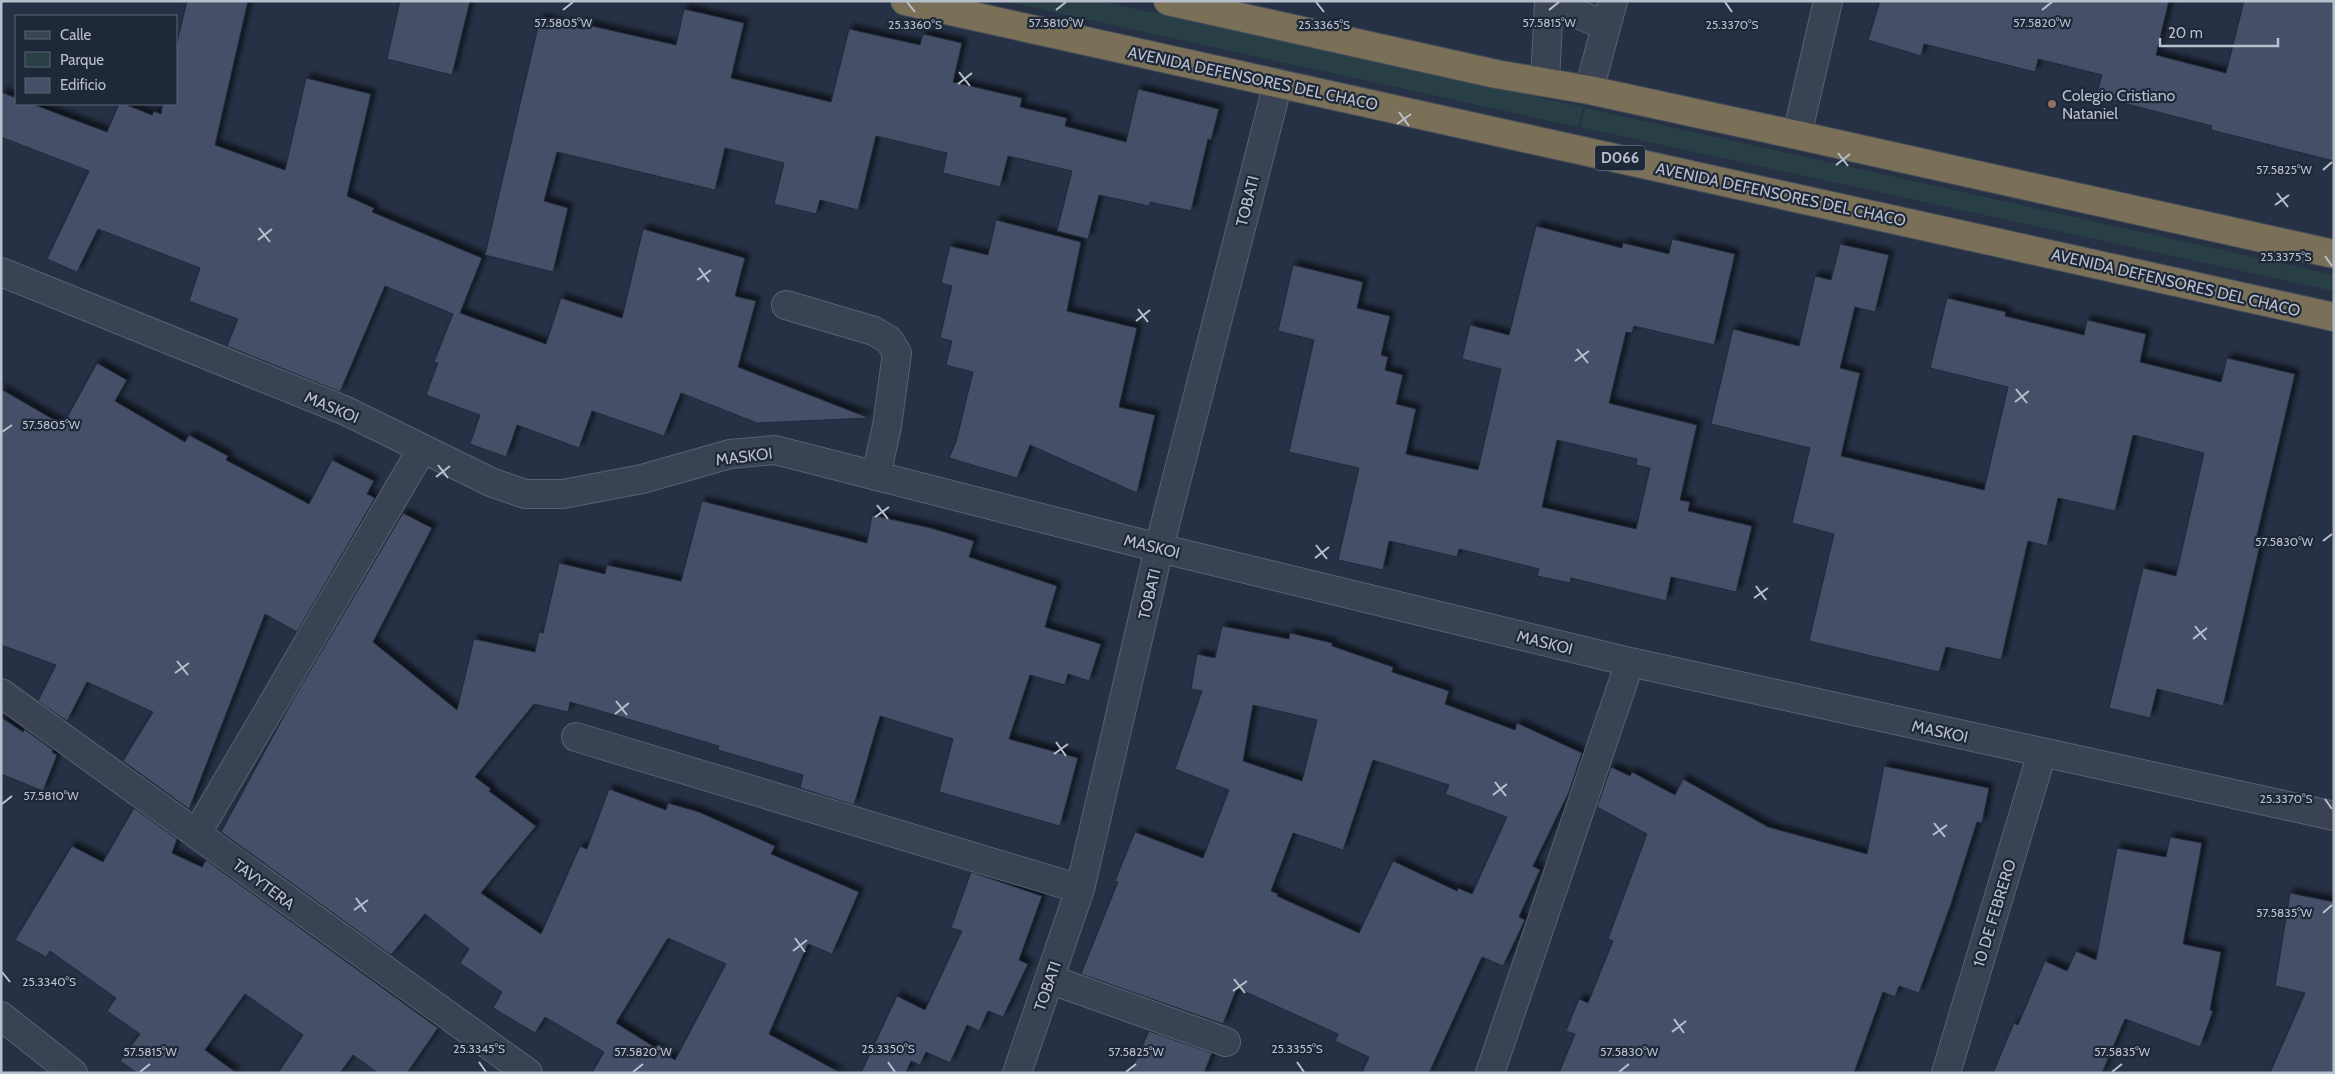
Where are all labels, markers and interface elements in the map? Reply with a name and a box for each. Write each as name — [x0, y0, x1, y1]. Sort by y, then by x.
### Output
legend — [15, 15, 178, 105]
text: 57.5805°W — [534, 15, 593, 30]
text: 57.5810°W — [1028, 15, 1084, 30]
text: 57.5815°W — [1522, 15, 1576, 30]
text: 57.5820°W — [2013, 15, 2072, 30]
scale bar — [2160, 15, 2278, 47]
text: 25.3360°S — [888, 17, 942, 32]
text: 25.3365°S — [1298, 17, 1350, 32]
text: 25.3370°S — [1705, 17, 1759, 32]
text: 20 m — [2168, 24, 2203, 42]
text: Calle — [60, 26, 91, 44]
street label: AVENIDA DEFENSORES DEL CHACO — [1126, 43, 1380, 114]
text: Parque — [60, 51, 104, 69]
text: Edificio — [60, 76, 106, 94]
place label: Colegio Cristiano Nataniel — [2062, 86, 2176, 123]
marker: Colegio Cristiano Nataniel — [2046, 98, 2058, 110]
road number: D066 — [1595, 146, 1645, 170]
street label: AVENIDA DEFENSORES DEL CHACO — [1654, 159, 1908, 230]
text: 57.5825°W — [2256, 162, 2313, 177]
street label: TOBATI — [1232, 174, 1263, 228]
street label: AVENIDA DEFENSORES DEL CHACO — [2050, 245, 2302, 320]
text: 25.3375°S — [2260, 249, 2312, 264]
street label: MASKOI — [302, 388, 362, 427]
text: 57.5805°W — [22, 417, 81, 432]
street label: MASKOI — [715, 444, 774, 469]
street label: MASKOI — [1122, 530, 1182, 563]
text: 57.5830°W — [2255, 534, 2314, 549]
street label: TOBATI — [1134, 567, 1165, 621]
street label: MASKOI — [1515, 626, 1575, 659]
street label: MASKOI — [1910, 716, 1970, 747]
text: 57.5810°W — [23, 788, 79, 803]
text: 25.3370°S — [2259, 791, 2313, 806]
street label: TAVYTERA — [229, 855, 298, 914]
street label: 10 DE FEBRERO — [1969, 857, 2020, 969]
text: 57.5835°W — [2256, 905, 2313, 920]
street label: TOBATI — [1030, 959, 1065, 1014]
text: 25.3340°S — [22, 974, 76, 989]
text: 25.3345°S — [453, 1041, 505, 1056]
text: 25.3350°S — [861, 1041, 915, 1056]
text: 25.3355°S — [1271, 1041, 1323, 1056]
text: 57.5815°W — [123, 1044, 177, 1059]
text: 57.5820°W — [614, 1044, 673, 1059]
text: 57.5825°W — [1108, 1044, 1165, 1059]
text: 57.5830°W — [1600, 1044, 1659, 1059]
text: 57.5835°W — [2094, 1044, 2151, 1059]

